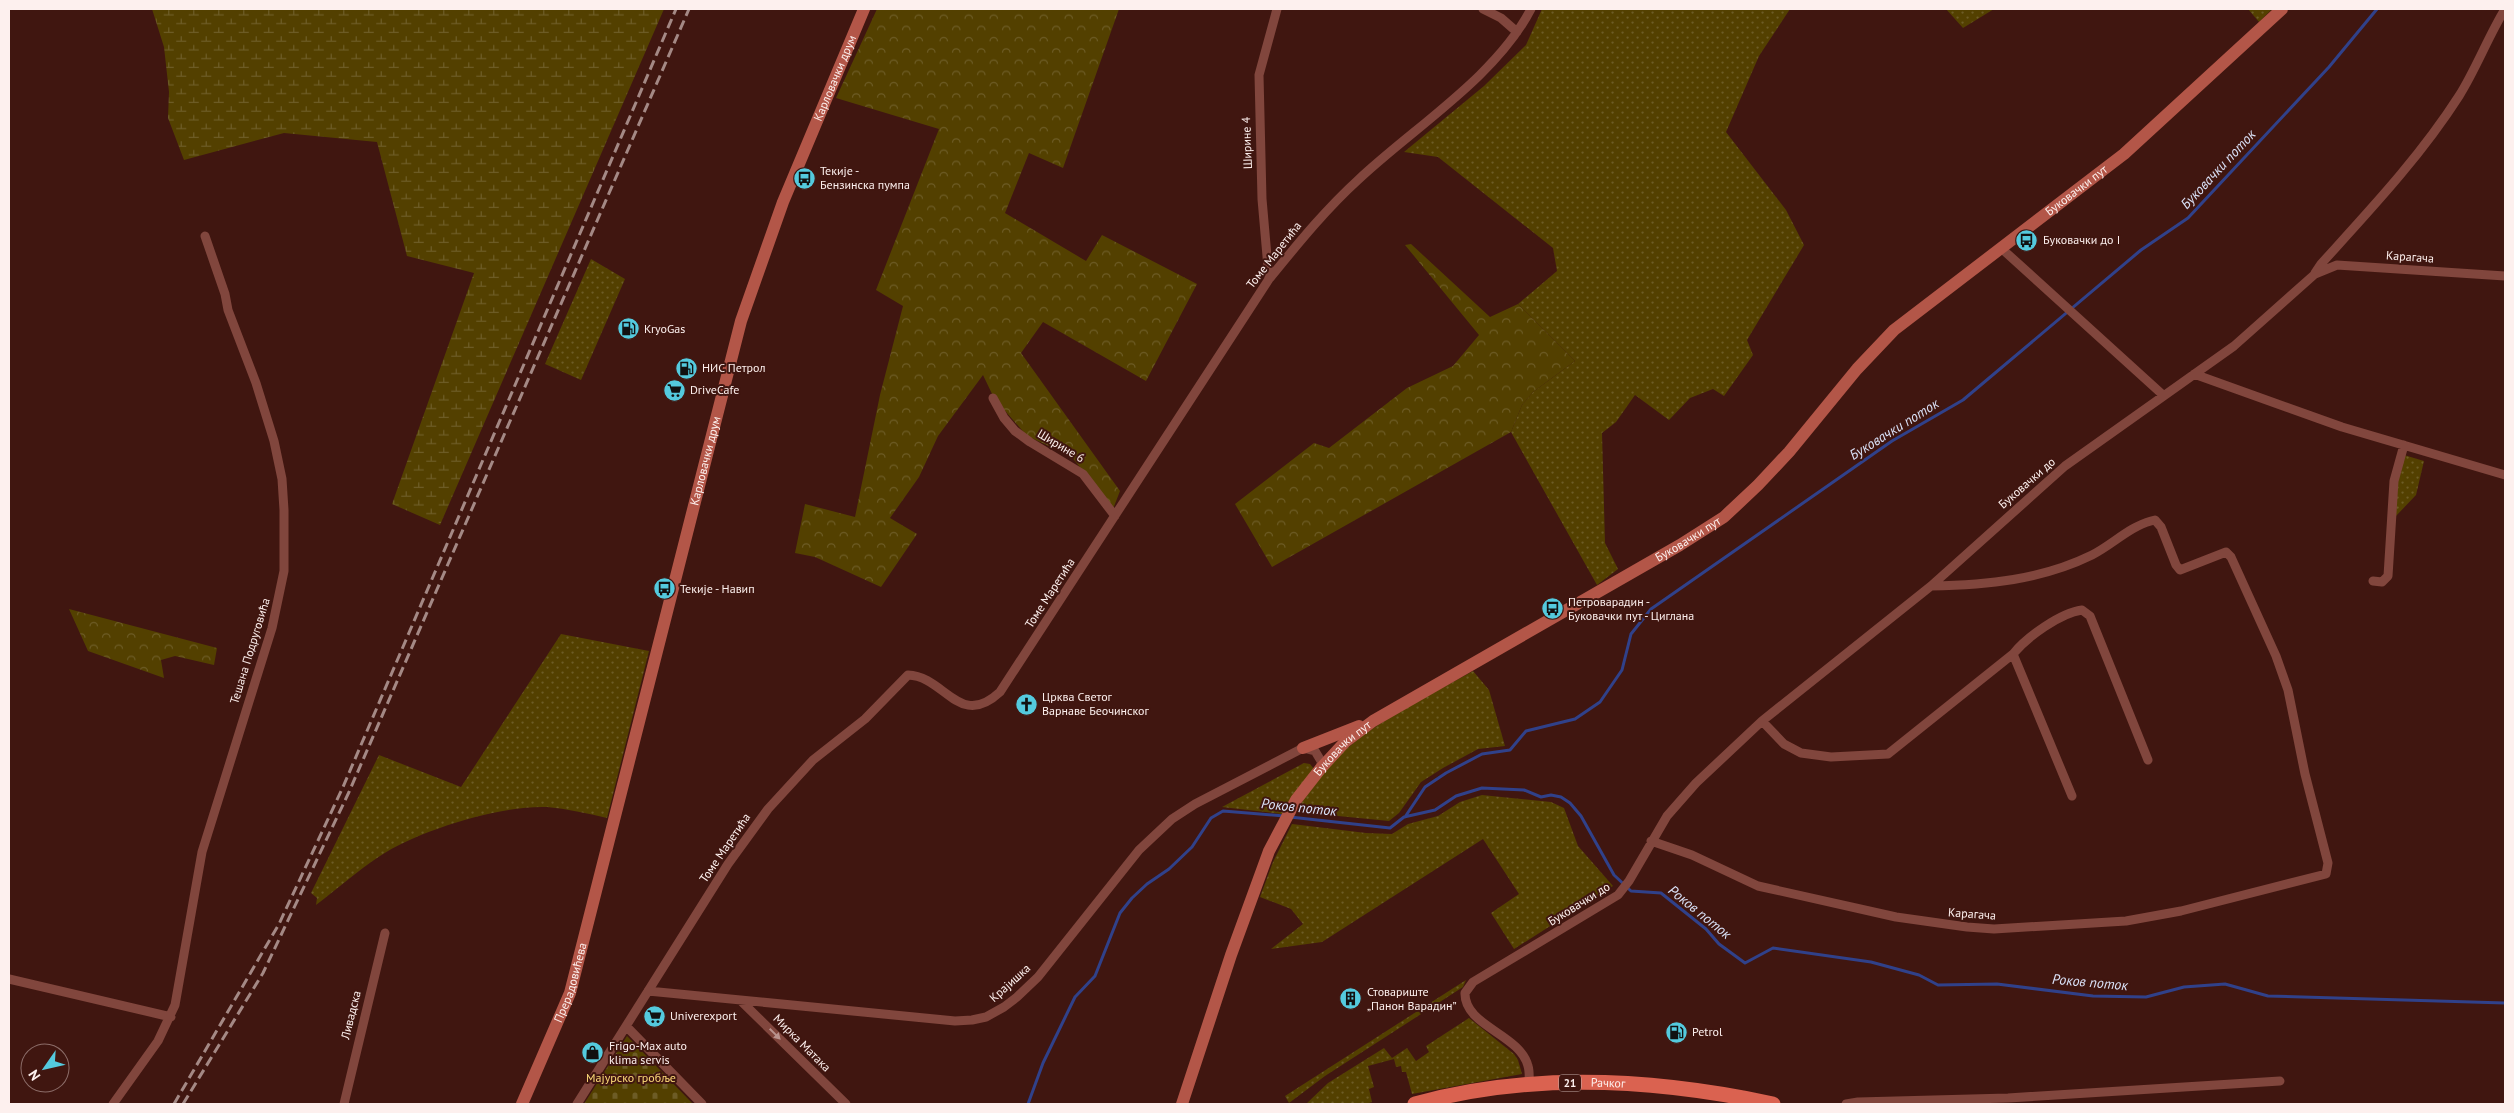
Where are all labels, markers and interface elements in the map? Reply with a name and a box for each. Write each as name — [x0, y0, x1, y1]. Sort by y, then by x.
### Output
street label: Карловачки друм — [810, 33, 859, 123]
street label: Ширине 4 — [1238, 116, 1255, 169]
water label: Буковачки поток — [2177, 125, 2260, 213]
street label: Буковачки пут — [2042, 161, 2110, 219]
place label: Текије - Бензинска пумпа — [820, 163, 910, 192]
bus stop icon: Текије - Бензинска пумпа — [792, 166, 816, 190]
street label: Томе Маретића — [1243, 218, 1304, 291]
bus stop icon: Буковачки до I — [2015, 228, 2039, 252]
place label: Буковачки до I — [2043, 232, 2120, 247]
street label: Карагача — [2386, 247, 2435, 266]
fuel station icon: KryoGas — [616, 317, 640, 341]
place label: KryoGas — [644, 321, 685, 336]
fuel station icon: НИС Петрол — [674, 356, 698, 380]
place label: НИС Петрол — [702, 360, 765, 375]
supermarket icon: DriveCafe — [662, 378, 686, 402]
place label: DriveCafe — [690, 382, 739, 397]
water label: Буковачки поток — [1846, 394, 1943, 464]
street label: Карловачки друм — [686, 414, 724, 507]
street label: Ширине 6 — [1035, 426, 1088, 466]
street label: Буковачки до — [1995, 454, 2058, 511]
street label: Буковачки пут — [1652, 513, 1724, 565]
street label: Томе Маретића — [1021, 555, 1078, 631]
bus stop icon: Текије - Навип — [652, 577, 676, 601]
place label: Текије - Навип — [680, 581, 755, 596]
place label: Петроварадин - Буковачки пут - Циглана — [1568, 594, 1694, 623]
street label: Тешана Подруговића — [226, 596, 273, 706]
bus stop icon: Петроварадин - Буковачки пут - Циглана — [1540, 597, 1564, 621]
place label: Црква Светог Варнаве Беочинског — [1042, 689, 1150, 718]
church icon: Црква Светог Варнаве Беочинског — [1014, 692, 1038, 716]
street label: Буковачки пут — [1310, 717, 1374, 779]
water label: Роков поток — [1260, 794, 1338, 820]
street label: Томе Маретића — [696, 810, 753, 885]
street label: Буковачки до — [1545, 879, 1613, 929]
water label: Роков поток — [1665, 881, 1736, 943]
street label: Карагача — [1948, 904, 1997, 923]
street label: Прерадовићева — [550, 941, 590, 1025]
street label: Крајишка — [986, 960, 1033, 1005]
water label: Роков поток — [2051, 970, 2129, 994]
place label: Стовариште „Панон Варадин” — [1367, 984, 1457, 1013]
building icon: Стовариште „Панон Варадин” — [1339, 987, 1363, 1011]
street label: Ливадска — [337, 989, 364, 1042]
supermarket icon: Univerexport — [642, 1004, 666, 1028]
place label: Univerexport — [670, 1008, 737, 1023]
street label: Мирка Матака — [770, 1011, 834, 1075]
fuel station icon: Petrol — [1664, 1020, 1688, 1044]
place label: Petrol — [1692, 1024, 1723, 1039]
one-way arrow — [769, 1028, 781, 1040]
place label: Frigo-Max auto klima servis — [609, 1038, 687, 1067]
shop icon: Frigo-Max auto klima servis — [581, 1041, 605, 1065]
north arrow — [20, 1043, 70, 1093]
text: N — [24, 1066, 44, 1084]
park label: Мајурско гробље — [586, 1070, 676, 1085]
road number: 21 — [1559, 1074, 1581, 1092]
street label: Рачког — [1591, 1075, 1626, 1091]

